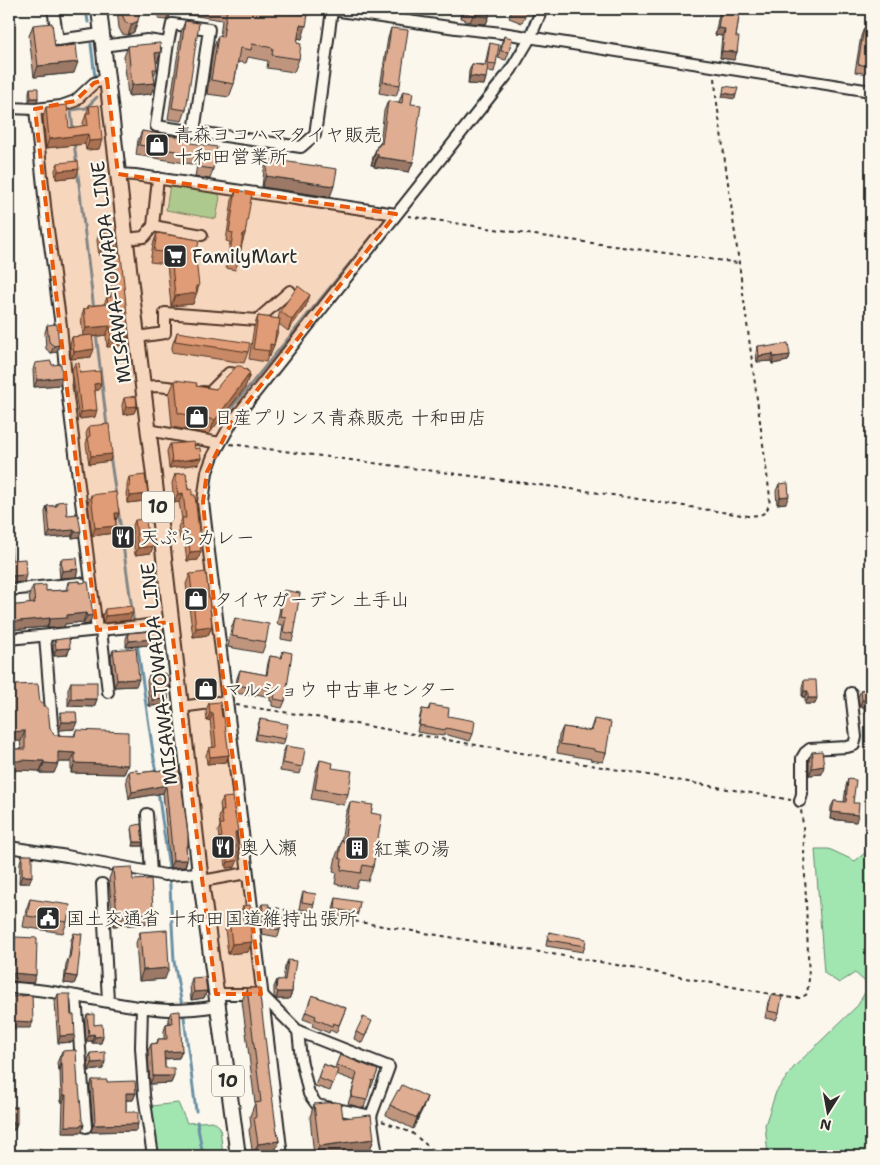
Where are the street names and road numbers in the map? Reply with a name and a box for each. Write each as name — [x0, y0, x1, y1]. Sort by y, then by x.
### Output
street label: MISAWA-TOWADA LINE — [85, 159, 137, 385]
road number: 10 — [142, 492, 174, 522]
street label: MISAWA-TOWADA LINE — [135, 561, 183, 787]
road number: 10 — [212, 1066, 244, 1096]

